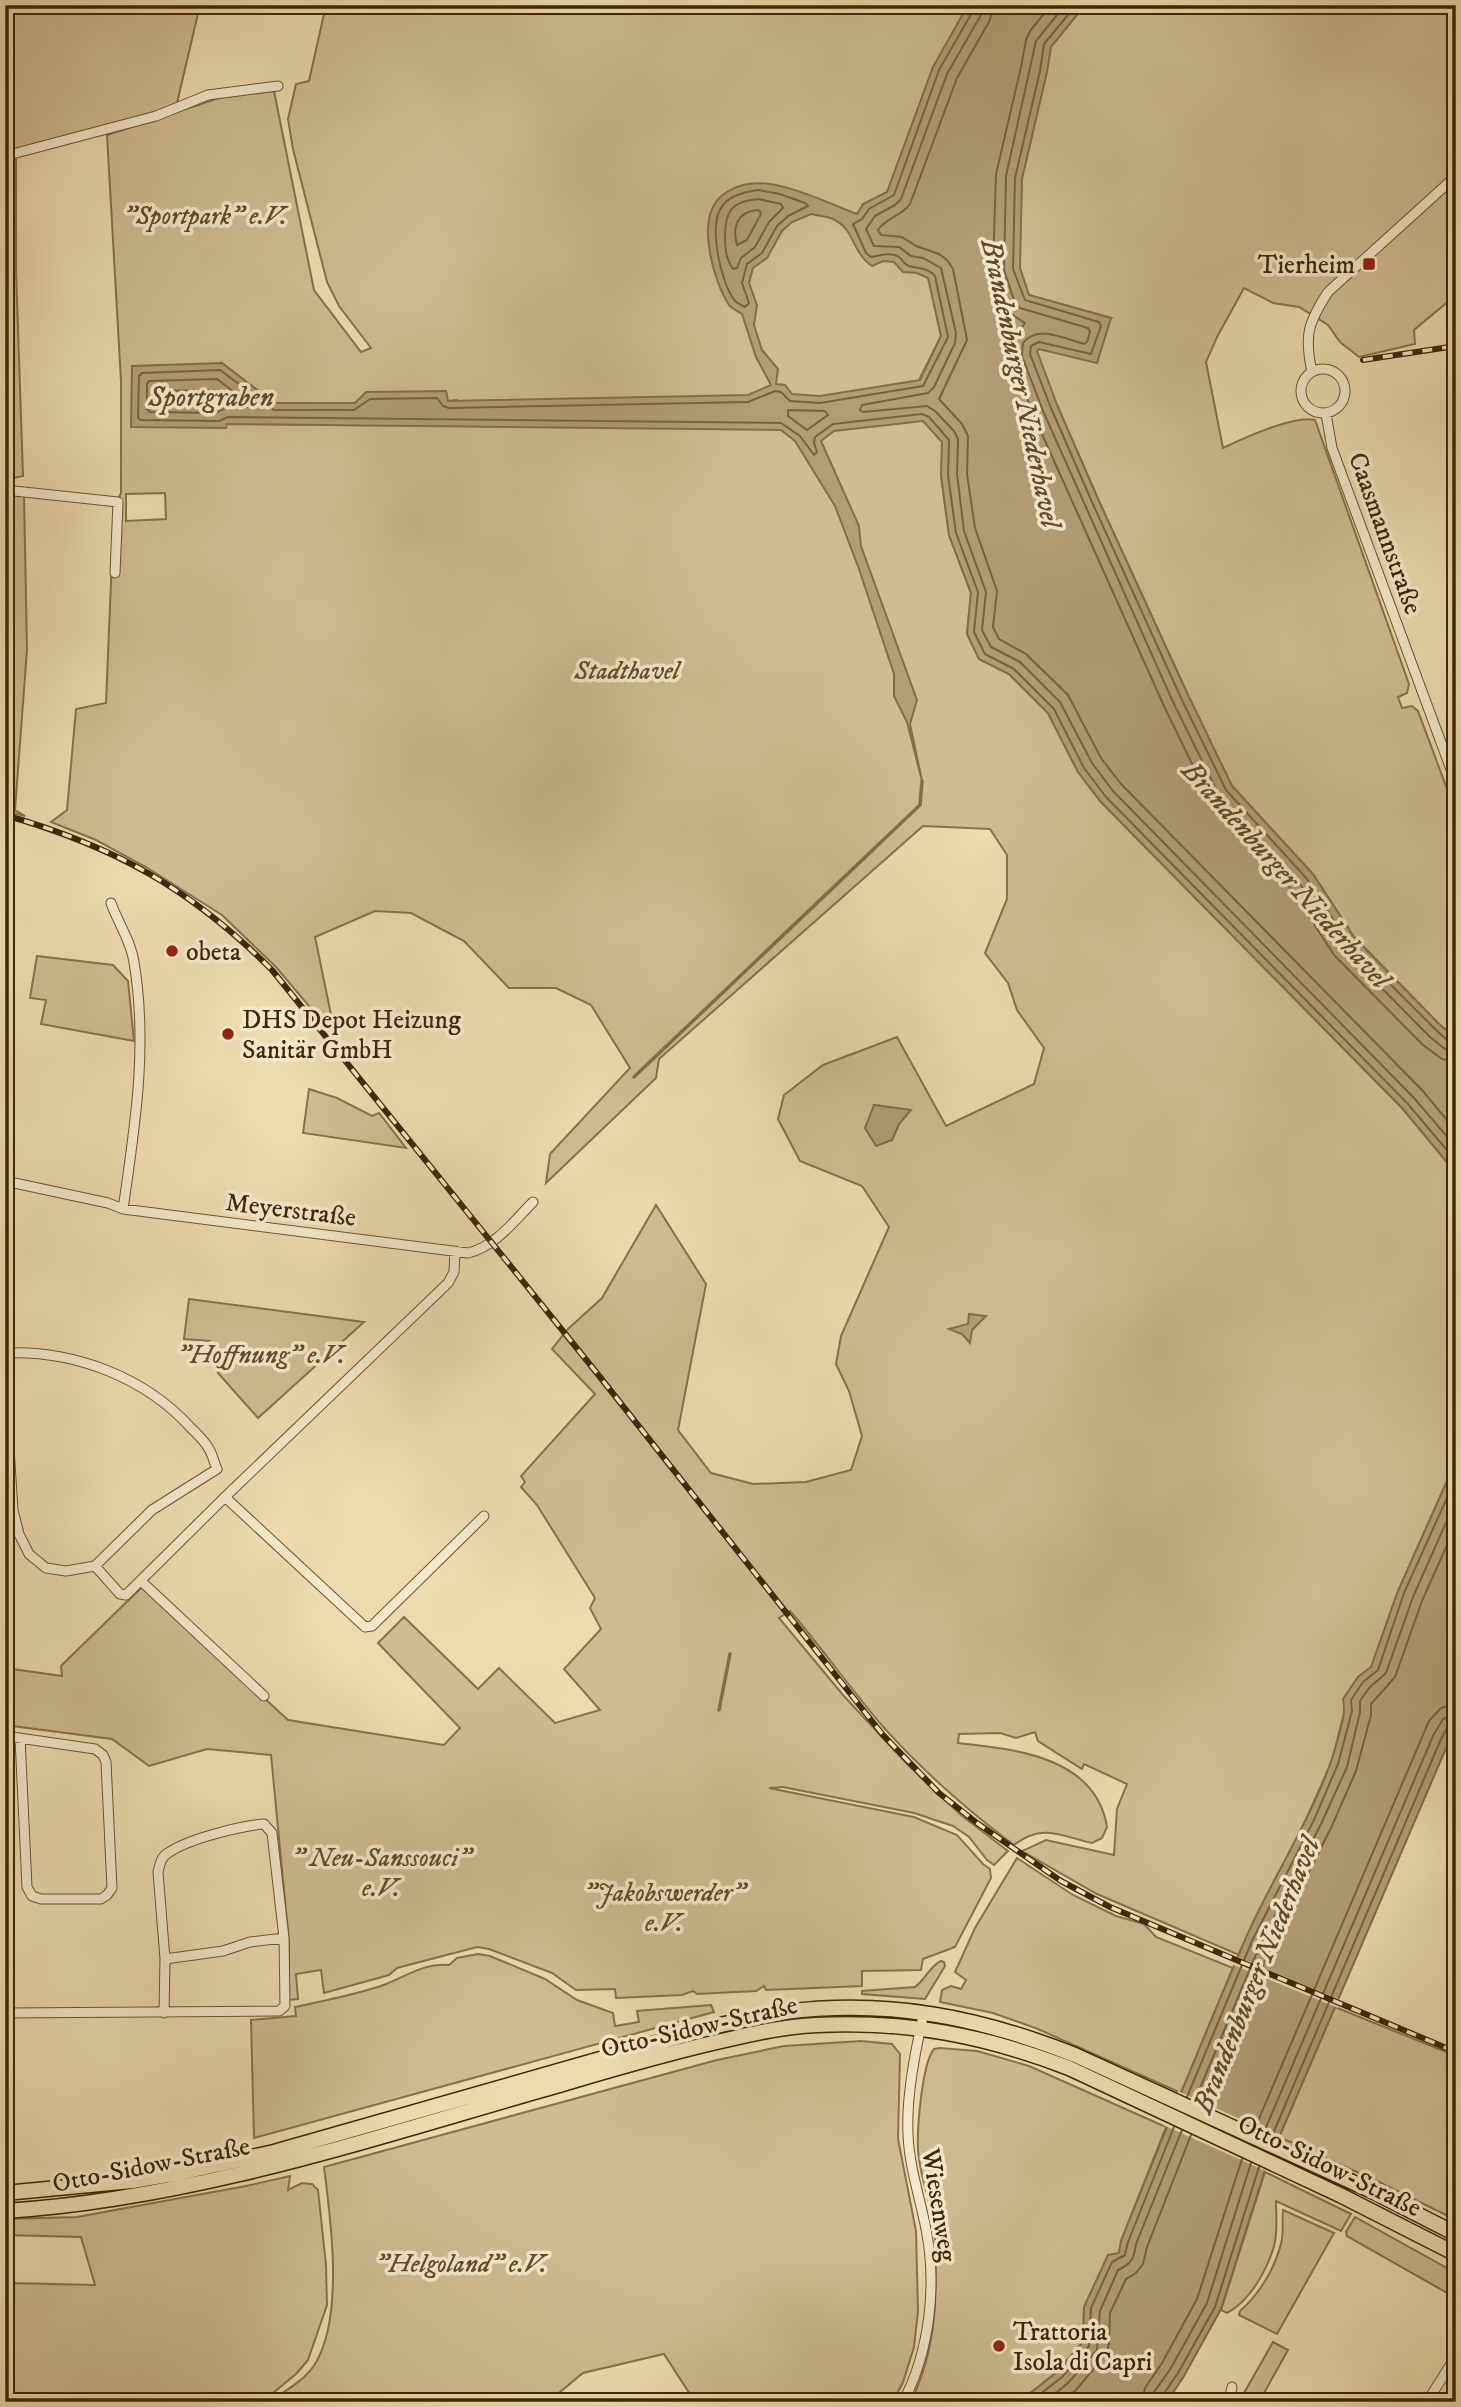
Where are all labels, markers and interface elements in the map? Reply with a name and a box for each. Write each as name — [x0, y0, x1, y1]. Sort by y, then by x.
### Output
park label: "Sportpark" e.V. — [123, 200, 289, 233]
water label: Brandenburger Niederhavel — [973, 235, 1069, 534]
place label: Tierheim — [1258, 249, 1355, 282]
marker: Tierheim — [1361, 256, 1377, 272]
water label: Sportgraben — [147, 380, 274, 415]
street label: Caasmannstraße — [1340, 448, 1429, 619]
park label: Stadthavel — [573, 655, 683, 688]
water label: Brandenburger Niederhavel — [1174, 753, 1399, 998]
place label: obeta — [186, 936, 241, 969]
marker: obeta — [164, 943, 180, 959]
place label: DHS Depot Heizung Sanitär GmbH — [242, 1004, 461, 1067]
marker: DHS Depot Heizung Sanitär GmbH — [220, 1026, 236, 1042]
street label: Meyerstraße — [224, 1186, 358, 1235]
park label: "Hoffnung" e.V. — [177, 1339, 347, 1372]
water label: Brandenburger Niederhavel — [1185, 1830, 1329, 2119]
park label: " Neu-Sanssouci" e.V. — [291, 1842, 474, 1905]
park label: "Jakobswerder" e.V. — [583, 1877, 748, 1940]
street label: Otto-Sidow-Straße — [598, 1989, 801, 2066]
street label: Otto-Sidow-Straße — [1232, 2108, 1427, 2225]
street label: Otto-Sidow-Straße — [50, 2130, 253, 2201]
street label: Wiesenweg — [913, 2145, 964, 2265]
park label: "Helgoland" e.V. — [375, 2248, 549, 2281]
place label: Trattoria Isola di Capri — [1013, 2316, 1152, 2379]
marker: Trattoria Isola di Capri — [991, 2338, 1007, 2354]

